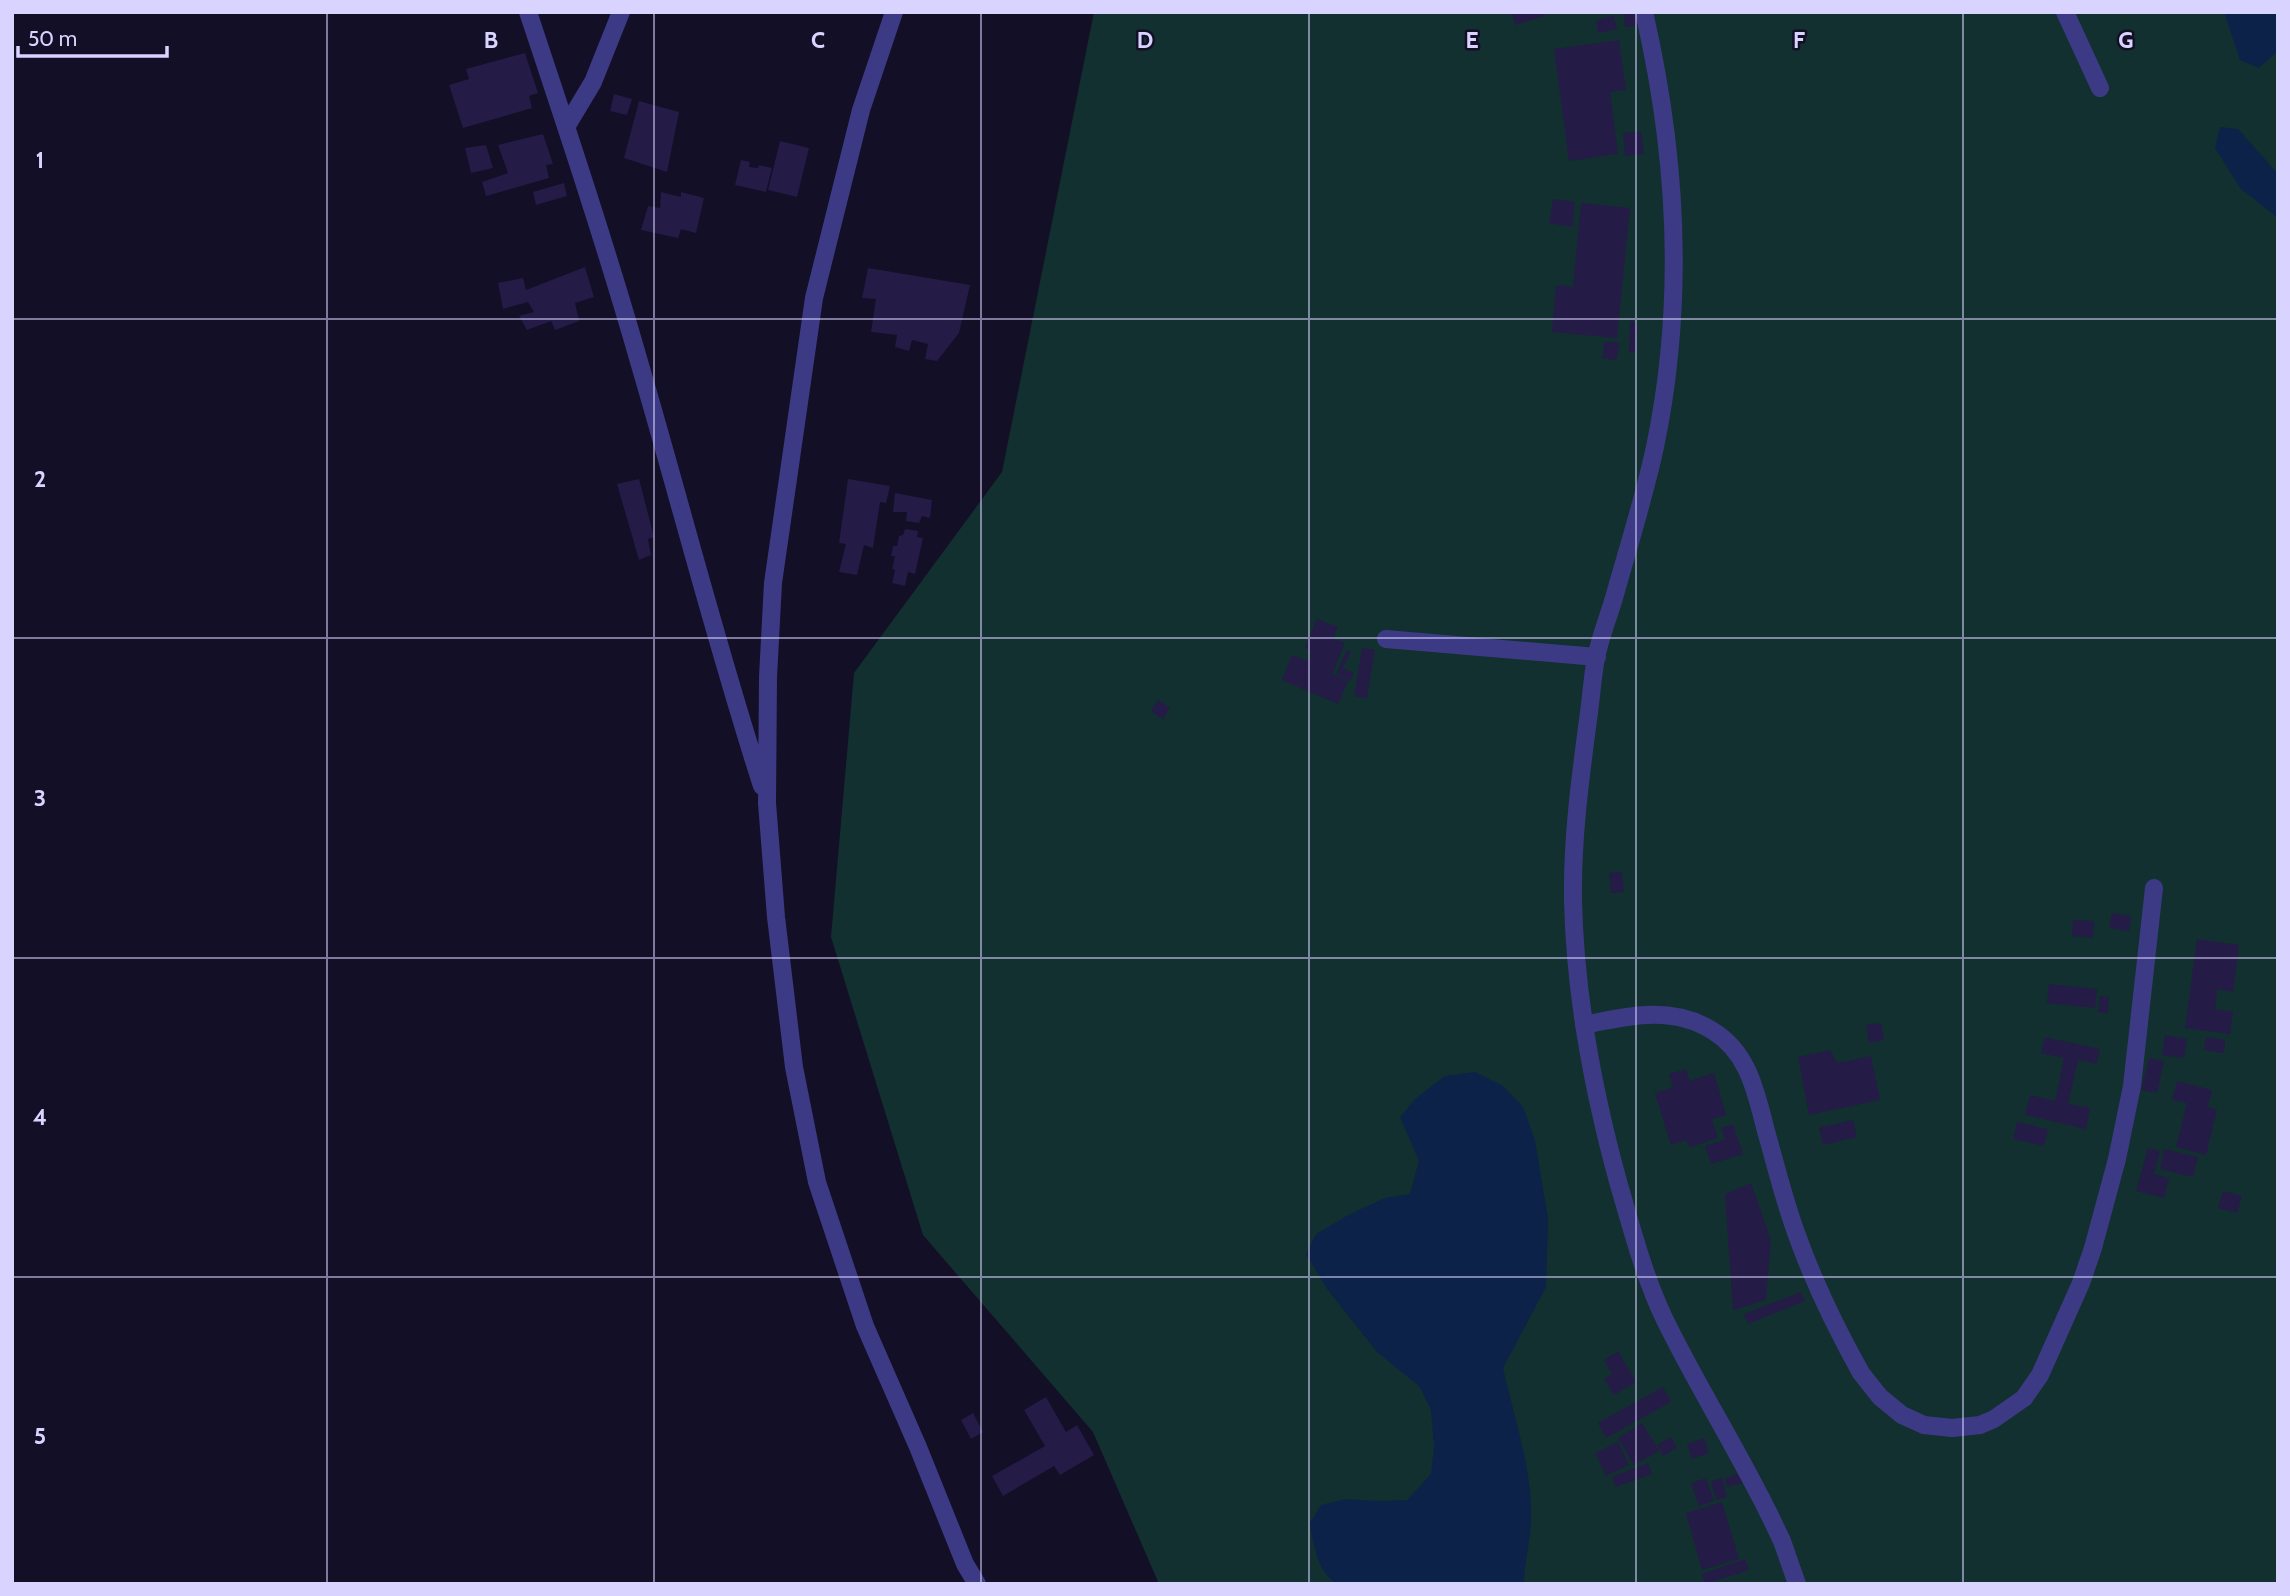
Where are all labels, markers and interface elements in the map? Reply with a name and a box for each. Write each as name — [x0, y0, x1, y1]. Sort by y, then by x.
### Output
scale bar — [18, 14, 166, 58]
text: 50 m — [28, 26, 77, 51]
text: B — [484, 26, 498, 54]
text: C — [811, 26, 825, 54]
text: D — [1137, 26, 1153, 54]
text: E — [1465, 26, 1479, 54]
text: F — [1793, 26, 1805, 54]
text: G — [2118, 26, 2134, 54]
text: 1 — [36, 146, 44, 174]
text: 2 — [34, 465, 46, 493]
text: 3 — [34, 784, 46, 812]
text: 4 — [33, 1103, 47, 1131]
text: 5 — [34, 1422, 46, 1450]

